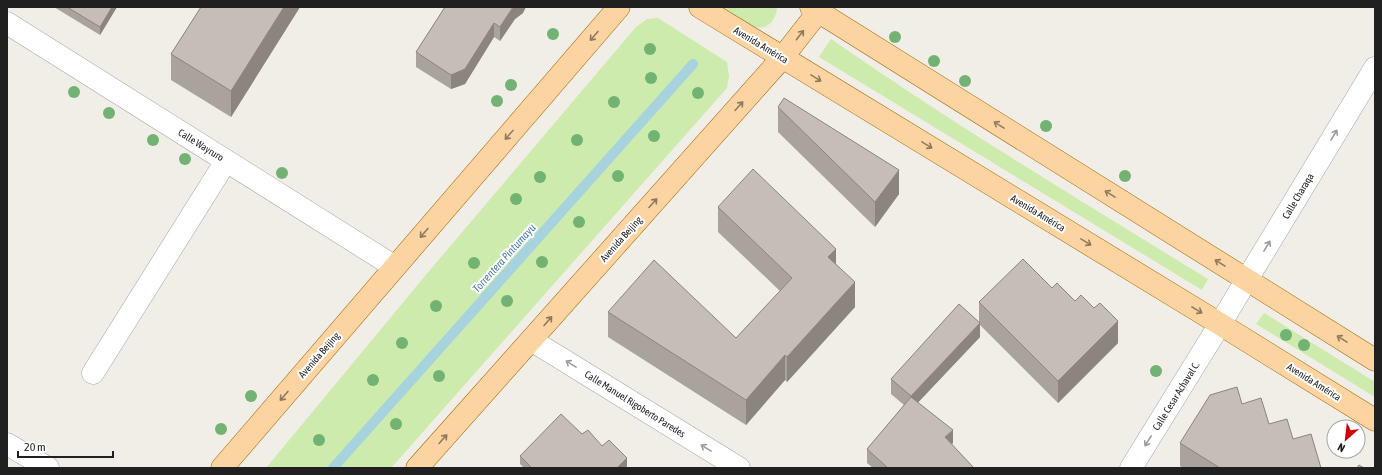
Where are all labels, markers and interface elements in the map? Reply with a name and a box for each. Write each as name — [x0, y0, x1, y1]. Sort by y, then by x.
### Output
street label: Avenida América — [732, 24, 791, 66]
one-way arrow — [796, 29, 805, 40]
one-way arrow — [589, 31, 598, 42]
one-way arrow — [810, 74, 822, 82]
one-way arrow — [734, 101, 743, 111]
one-way arrow — [994, 120, 1005, 129]
street label: Calle Wayruro — [176, 127, 226, 163]
one-way arrow — [1331, 129, 1339, 141]
one-way arrow — [504, 130, 513, 140]
one-way arrow — [921, 142, 933, 150]
street label: Calle Charaqa — [1280, 171, 1316, 221]
one-way arrow — [1104, 189, 1116, 197]
street label: Avenida América — [1009, 192, 1068, 234]
one-way arrow — [648, 197, 657, 208]
street label: Avenida Beijing — [598, 214, 645, 264]
water label: Torrentera Pintumayu — [470, 221, 538, 295]
one-way arrow — [419, 228, 428, 238]
one-way arrow — [1080, 239, 1092, 247]
one-way arrow — [1263, 241, 1271, 252]
one-way arrow — [1215, 259, 1226, 267]
one-way arrow — [1191, 306, 1203, 314]
one-way arrow — [543, 316, 552, 326]
street label: Avenida Beijing — [296, 329, 342, 380]
one-way arrow — [1337, 335, 1348, 343]
street label: Calle Cesar Achaval C. — [1150, 359, 1202, 432]
one-way arrow — [566, 360, 577, 369]
street label: Avenida América — [1285, 361, 1343, 403]
street label: Calle Manuel Rigoberto Paredes — [583, 368, 688, 440]
one-way arrow — [280, 390, 289, 401]
north arrow — [1326, 419, 1366, 459]
scale bar — [18, 433, 113, 459]
one-way arrow — [438, 434, 447, 444]
one-way arrow — [1144, 435, 1152, 447]
text: 20 m — [24, 440, 46, 454]
text: N — [1336, 441, 1347, 455]
one-way arrow — [700, 443, 712, 451]

